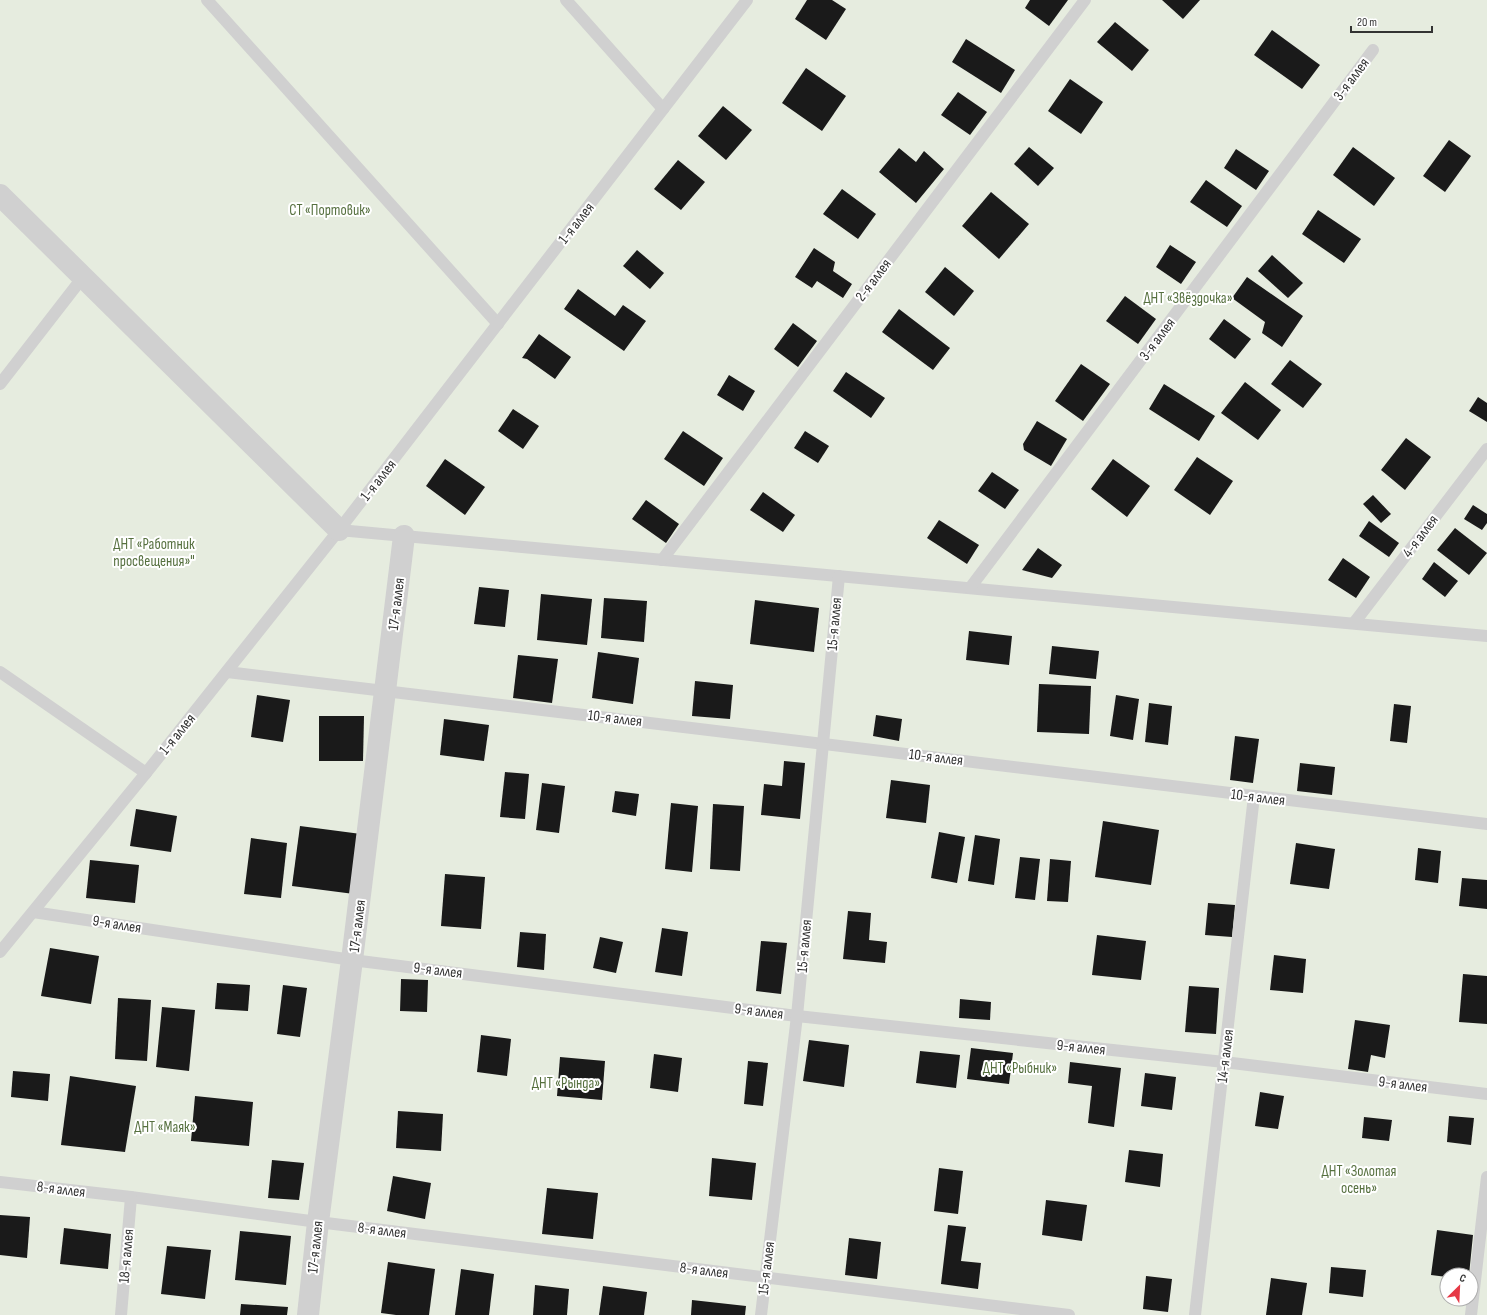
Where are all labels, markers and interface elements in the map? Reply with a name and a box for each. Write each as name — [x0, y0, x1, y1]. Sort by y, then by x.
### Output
scale bar — [1351, 8, 1432, 34]
text: 20 m — [1357, 15, 1377, 30]
street label: 3-я аллея — [1329, 54, 1374, 104]
street label: 1-я аллея — [554, 199, 599, 248]
park label: СТ «Портовик» — [289, 201, 371, 220]
street label: 2-я аллея — [851, 255, 896, 305]
park label: ДНТ «Звёздочка» — [1143, 289, 1233, 308]
street label: 3-я аллея — [1135, 314, 1180, 364]
street label: 1-я аллея — [356, 456, 401, 505]
street label: 4-я аллея — [1398, 511, 1443, 561]
park label: ДНТ «Работник просвещения»" — [113, 535, 195, 571]
street label: 17-я аллея — [384, 577, 409, 631]
street label: 15-я аллея — [823, 596, 846, 652]
street label: 10-я аллея — [587, 706, 643, 731]
street label: 1-я аллея — [155, 710, 200, 759]
street label: 10-я аллея — [908, 745, 964, 770]
street label: 10-я аллея — [1230, 785, 1286, 810]
street label: 17-я аллея — [345, 899, 370, 953]
street label: 9-я аллея — [91, 911, 143, 938]
street label: 15-я аллея — [793, 918, 816, 974]
street label: 9-я аллея — [413, 958, 463, 983]
street label: 9-я аллея — [734, 999, 784, 1024]
street label: 14-я аллея — [1213, 1028, 1238, 1084]
street label: 9-я аллея — [1056, 1035, 1106, 1060]
park label: ДНТ «Рыбник» — [983, 1059, 1057, 1078]
street label: 9-я аллея — [1378, 1072, 1428, 1097]
park label: ДНТ «Рында» — [532, 1074, 600, 1093]
park label: ДНТ «Маяк» — [134, 1118, 196, 1137]
park label: ДНТ «Золотая осень» — [1322, 1162, 1396, 1198]
street label: 8-я аллея — [36, 1177, 86, 1202]
street label: 8-я аллея — [357, 1218, 407, 1243]
street label: 17-я аллея — [303, 1220, 328, 1274]
street label: 18-я аллея — [115, 1228, 138, 1284]
street label: 15-я аллея — [754, 1240, 779, 1296]
street label: 8-я аллея — [679, 1258, 729, 1283]
north arrow — [1439, 1267, 1479, 1307]
text: С — [1458, 1271, 1468, 1286]

